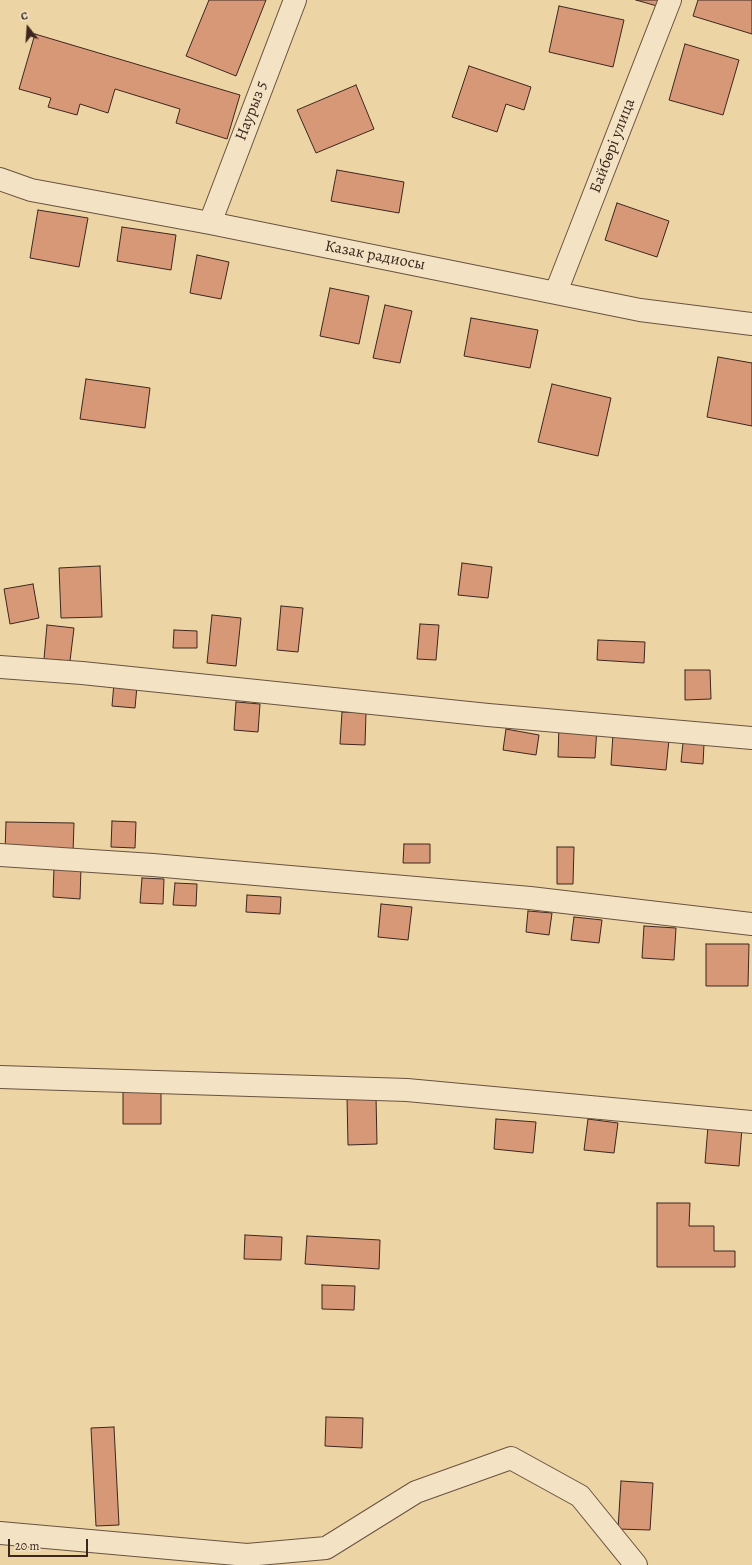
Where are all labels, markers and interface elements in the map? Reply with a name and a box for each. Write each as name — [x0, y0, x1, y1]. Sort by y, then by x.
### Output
north arrow — [8, 8, 48, 48]
text: С — [19, 8, 30, 24]
street label: Наурыз 5 — [232, 79, 272, 143]
street label: Байбөрі улица — [586, 96, 640, 196]
street label: Казак радиосы — [323, 237, 427, 275]
scale bar — [10, 1531, 90, 1557]
text: 20 m — [15, 1538, 39, 1554]

